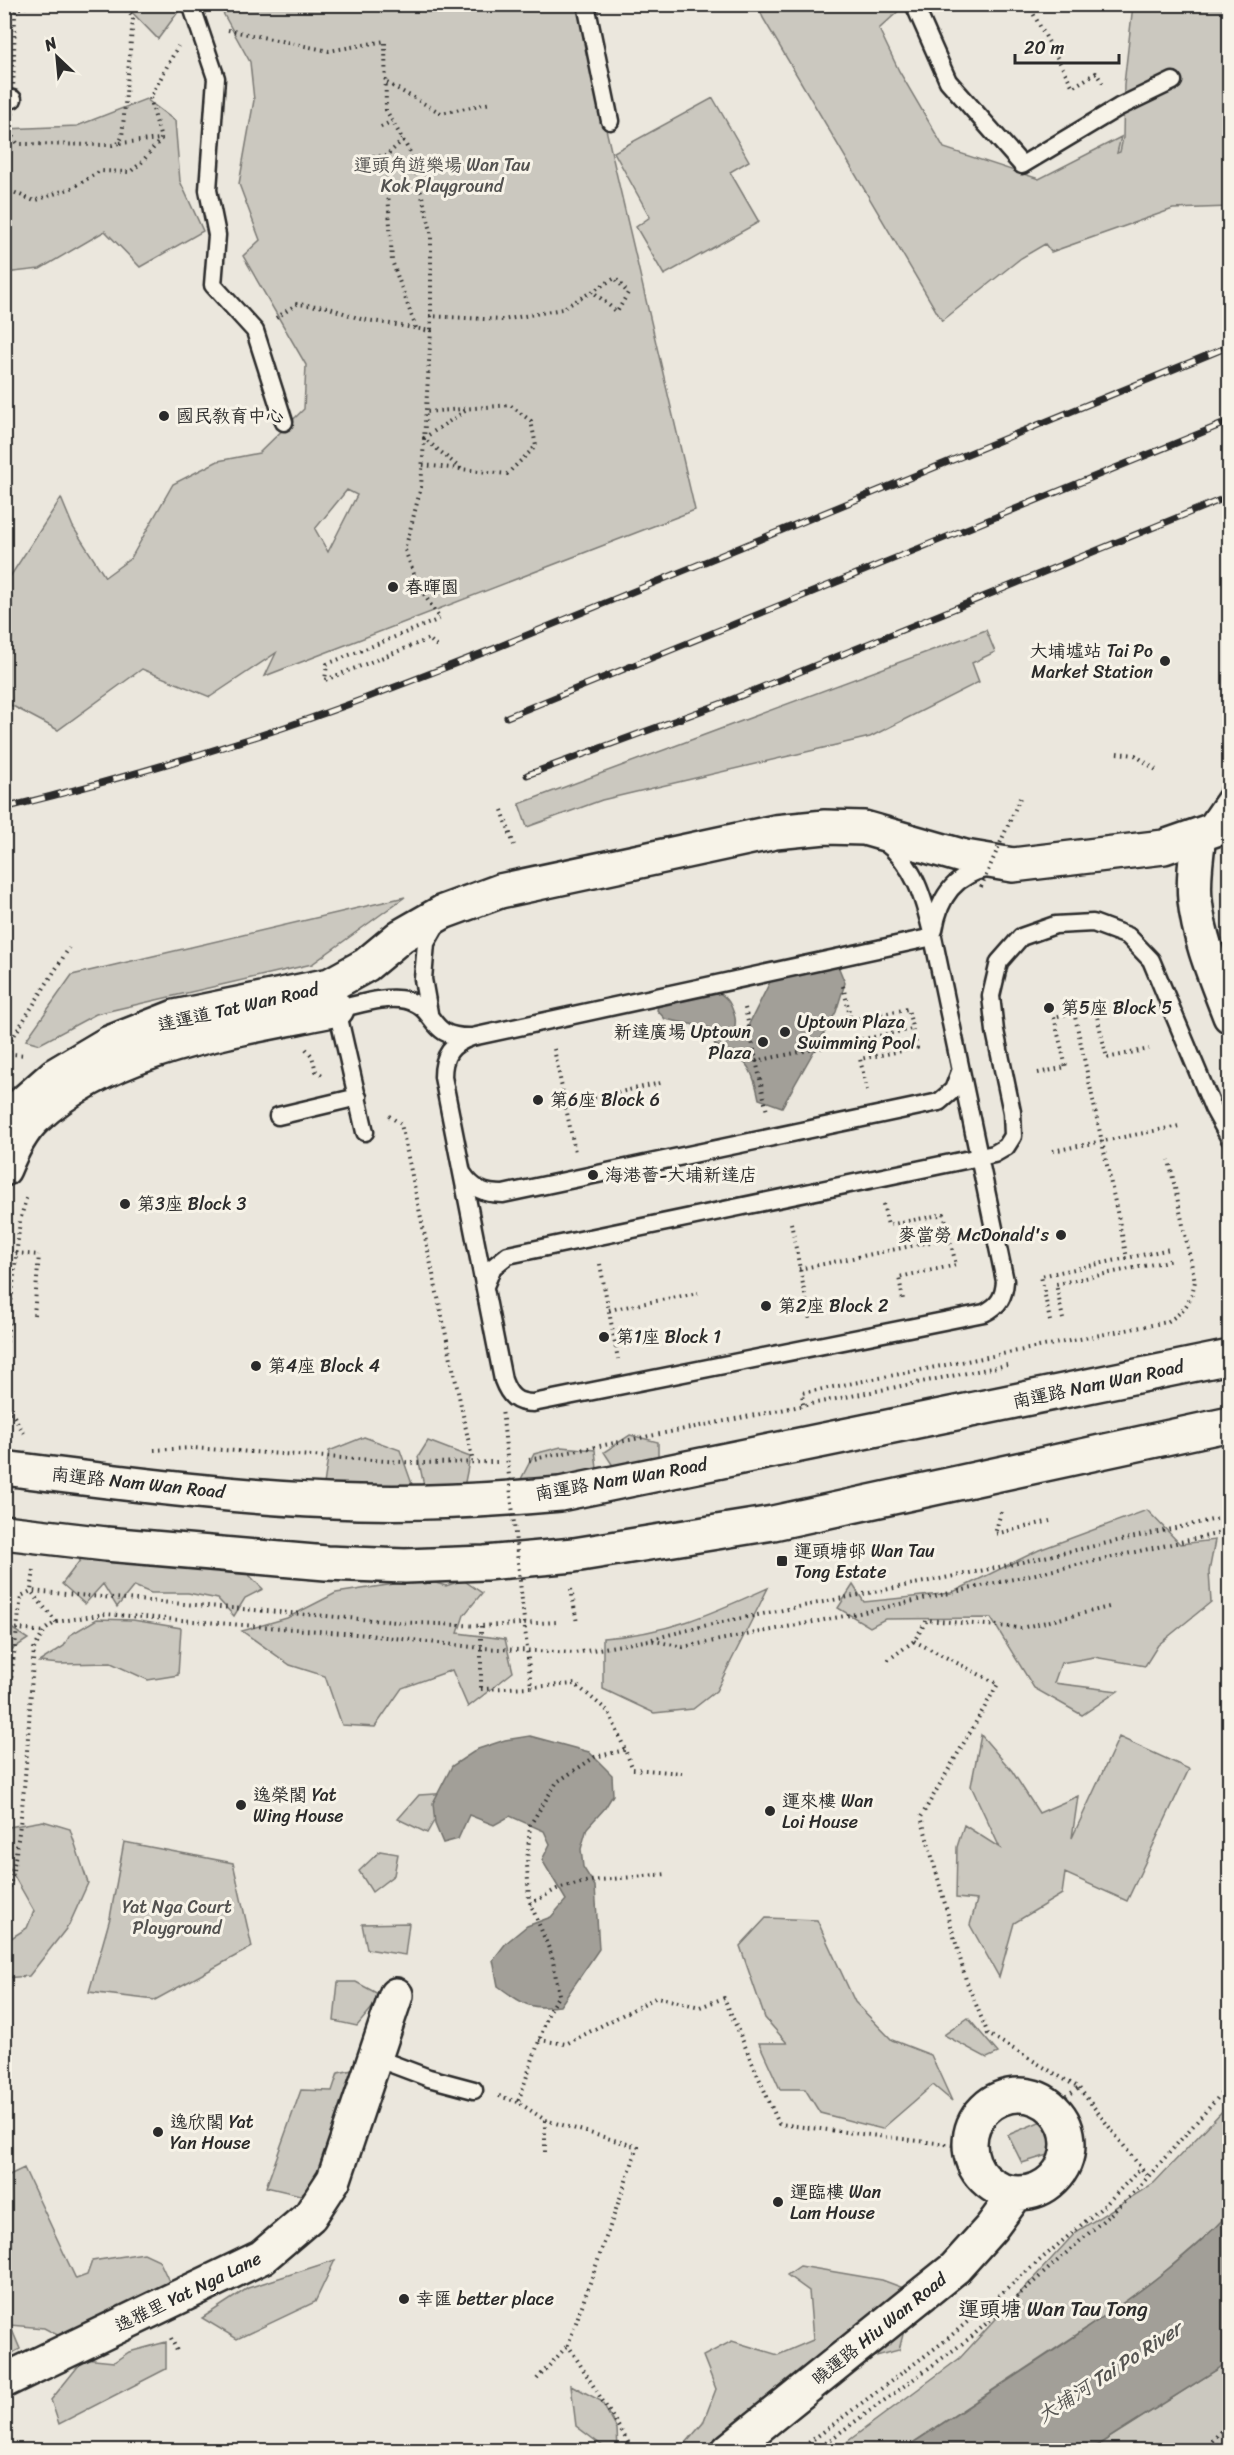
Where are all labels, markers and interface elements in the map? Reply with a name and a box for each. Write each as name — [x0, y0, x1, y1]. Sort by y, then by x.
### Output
north arrow — [27, 27, 87, 87]
scale bar — [1015, 27, 1118, 65]
text: N — [38, 28, 63, 60]
text: 20 m — [1024, 32, 1064, 64]
park label: 運頭角遊樂場 Wan Tau Kok Playground — [354, 149, 531, 202]
place label: 國民教育中心 — [176, 400, 284, 432]
marker: 國民教育中心 — [157, 409, 171, 423]
place label: 春暉園 — [405, 571, 459, 603]
marker: 春暉園 — [386, 580, 400, 594]
place label: 大埔墟站 Tai Po Market Station — [1030, 635, 1153, 688]
marker: 大埔墟站 Tai Po Market Station — [1158, 654, 1172, 668]
street label: 達運道 Tat Wan Road — [154, 973, 323, 1041]
place label: 第5座 Block 5 — [1061, 992, 1173, 1024]
marker: 第5座 Block 5 — [1042, 1001, 1056, 1015]
place label: Uptown Plaza Swimming Pool — [797, 1006, 917, 1059]
place label: 新達廣場 Uptown Plaza — [614, 1016, 752, 1069]
marker: Uptown Plaza Swimming Pool — [778, 1025, 792, 1039]
marker: 新達廣場 Uptown Plaza — [756, 1035, 770, 1049]
place label: 第6座 Block 6 — [550, 1084, 660, 1116]
marker: 第6座 Block 6 — [531, 1093, 545, 1107]
place label: 海港薈-大埔新達店 — [605, 1159, 757, 1191]
marker: 海港薈-大埔新達店 — [586, 1168, 600, 1182]
place label: 第3座 Block 3 — [137, 1188, 246, 1220]
marker: 第3座 Block 3 — [118, 1197, 132, 1211]
place label: 麥當勞 McDonald's — [898, 1219, 1050, 1251]
marker: 麥當勞 McDonald's — [1054, 1228, 1068, 1242]
place label: 第2座 Block 2 — [778, 1290, 888, 1322]
marker: 第2座 Block 2 — [759, 1299, 773, 1313]
place label: 第1座 Block 1 — [616, 1321, 721, 1353]
marker: 第1座 Block 1 — [597, 1330, 611, 1344]
place label: 第4座 Block 4 — [268, 1350, 380, 1382]
street label: 南運路 Nam Wan Road — [1009, 1350, 1188, 1418]
marker: 第4座 Block 4 — [249, 1359, 263, 1373]
street label: 南運路 Nam Wan Road — [532, 1448, 711, 1510]
street label: 南運路 Nam Wan Road — [50, 1458, 228, 1508]
place label: 運頭塘邨 Wan Tau Tong Estate — [794, 1535, 935, 1588]
marker: 運頭塘邨 Wan Tau Tong Estate — [775, 1554, 789, 1568]
place label: 逸榮閣 Yat Wing House — [253, 1779, 344, 1832]
place label: 運來樓 Wan Loi House — [782, 1785, 874, 1838]
marker: 逸榮閣 Yat Wing House — [234, 1798, 248, 1812]
marker: 運來樓 Wan Loi House — [763, 1804, 777, 1818]
park label: Yat Nga Court Playground — [122, 1891, 232, 1944]
place label: 逸欣閣 Yat Yan House — [170, 2106, 254, 2159]
marker: 逸欣閣 Yat Yan House — [151, 2125, 165, 2139]
place label: 運臨樓 Wan Lam House — [790, 2176, 882, 2229]
marker: 運臨樓 Wan Lam House — [771, 2195, 785, 2209]
street label: 逸雅里 Yat Nga Lane — [109, 2243, 267, 2341]
street label: 曉運路 Hiu Wan Road — [804, 2263, 955, 2394]
place label: 幸匯 better place — [416, 2283, 554, 2315]
district label: 運頭塘 Wan Tau Tong — [958, 2290, 1148, 2328]
marker: 幸匯 better place — [397, 2292, 411, 2306]
water label: 大埔河 Tai Po River — [1030, 2310, 1192, 2433]

